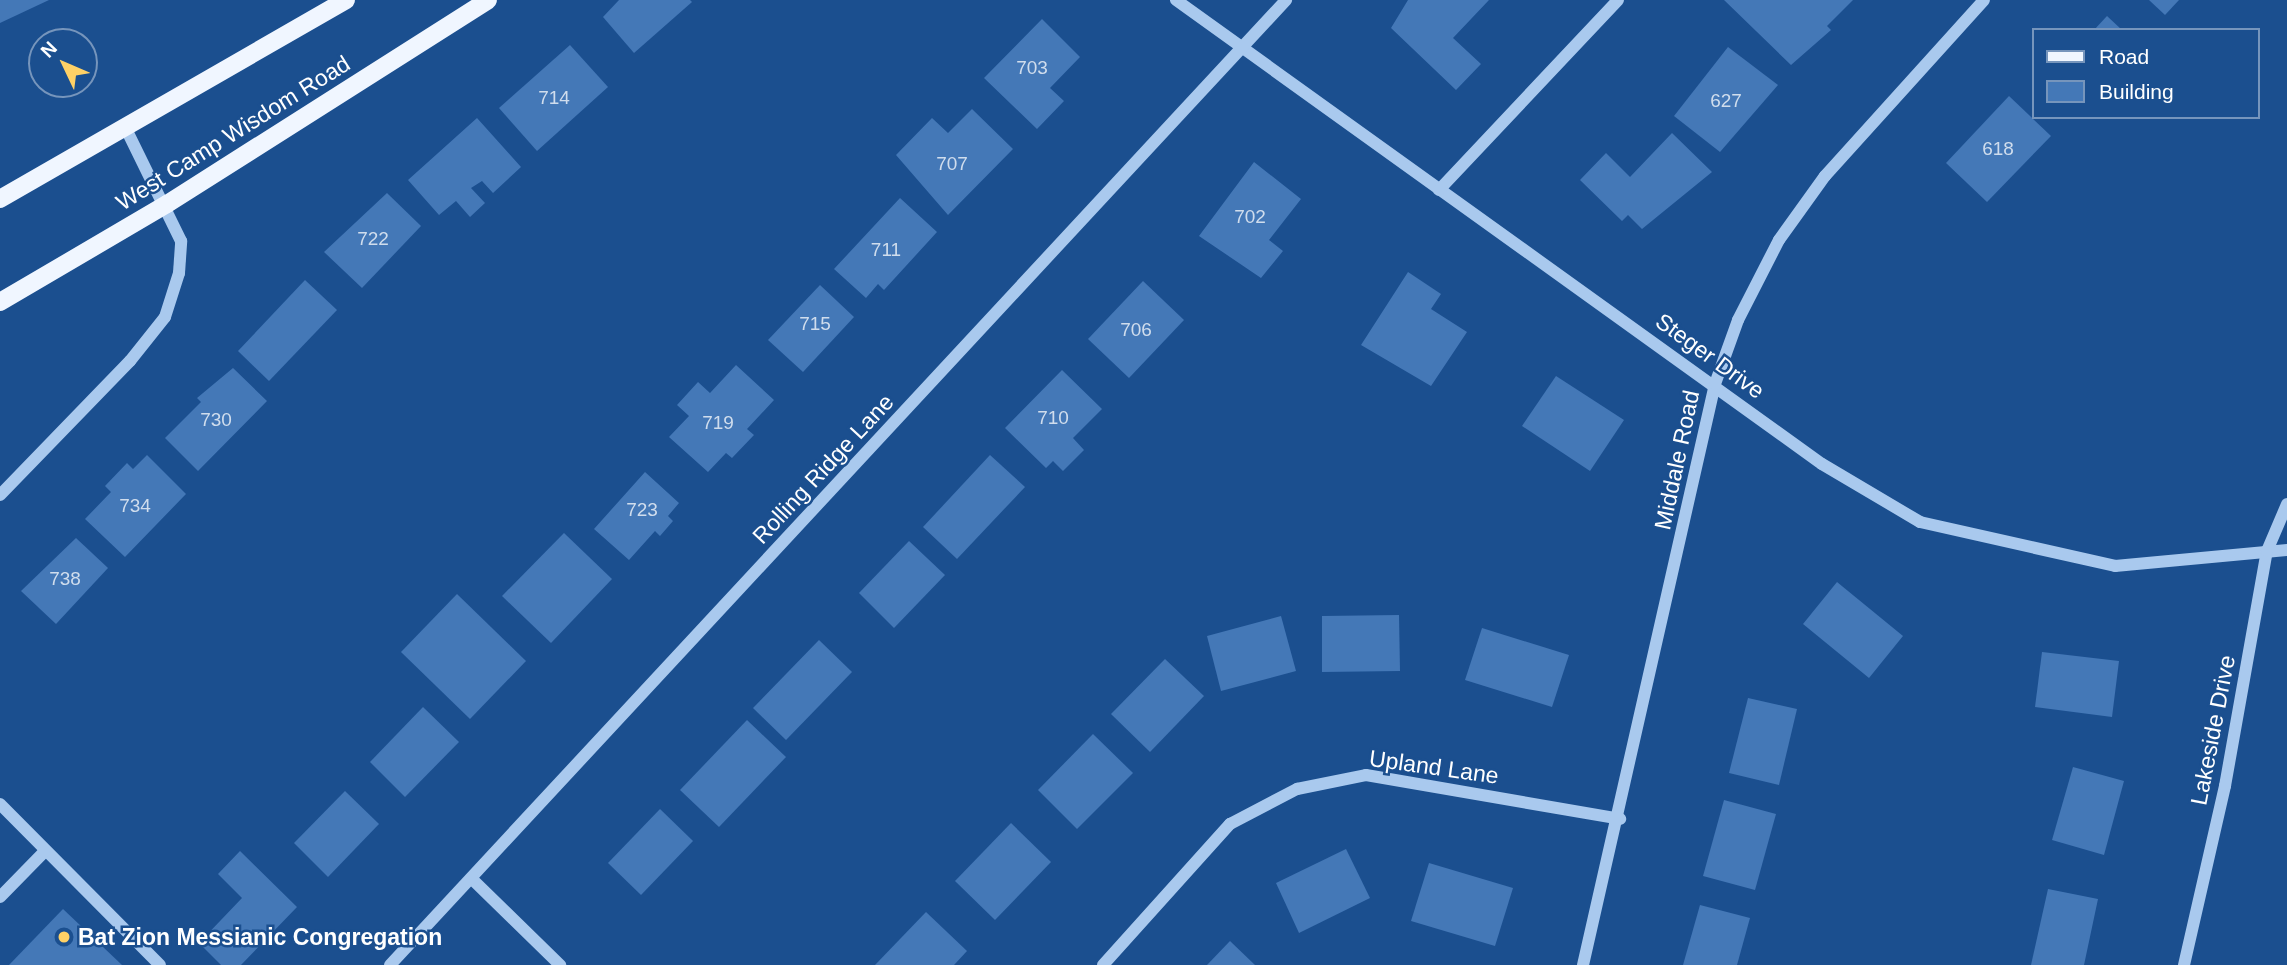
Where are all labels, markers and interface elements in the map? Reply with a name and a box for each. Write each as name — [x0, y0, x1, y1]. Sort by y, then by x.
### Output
north arrow — [28, 28, 98, 98]
legend — [2032, 28, 2259, 119]
text: N — [37, 37, 61, 62]
text: Road — [2099, 45, 2149, 68]
street label: West Camp Wisdom Road — [111, 50, 355, 216]
house number: 703 — [1016, 57, 1048, 79]
text: Building — [2099, 80, 2174, 103]
house number: 714 — [538, 87, 570, 109]
house number: 627 — [1710, 90, 1742, 112]
house number: 618 — [1982, 138, 2014, 160]
house number: 707 — [936, 153, 968, 175]
house number: 702 — [1234, 206, 1266, 228]
house number: 722 — [357, 228, 389, 250]
house number: 711 — [871, 239, 901, 261]
street label: Steger Drive — [1650, 307, 1770, 405]
house number: 715 — [799, 313, 831, 335]
house number: 706 — [1120, 319, 1152, 341]
street label: Middale Road — [1649, 388, 1705, 532]
street label: Rolling Ridge Lane — [747, 389, 899, 549]
house number: 710 — [1037, 407, 1069, 429]
house number: 730 — [200, 409, 232, 431]
house number: 719 — [702, 412, 734, 434]
house number: 734 — [119, 495, 151, 517]
house number: 723 — [626, 499, 658, 521]
house number: 738 — [49, 568, 81, 590]
street label: Lakeside Drive — [2185, 653, 2241, 807]
street label: Upland Lane — [1367, 744, 1501, 790]
place label: Bat Zion Messianic Congregation — [78, 923, 442, 951]
marker: Bat Zion Messianic Congregation — [56, 929, 72, 945]

